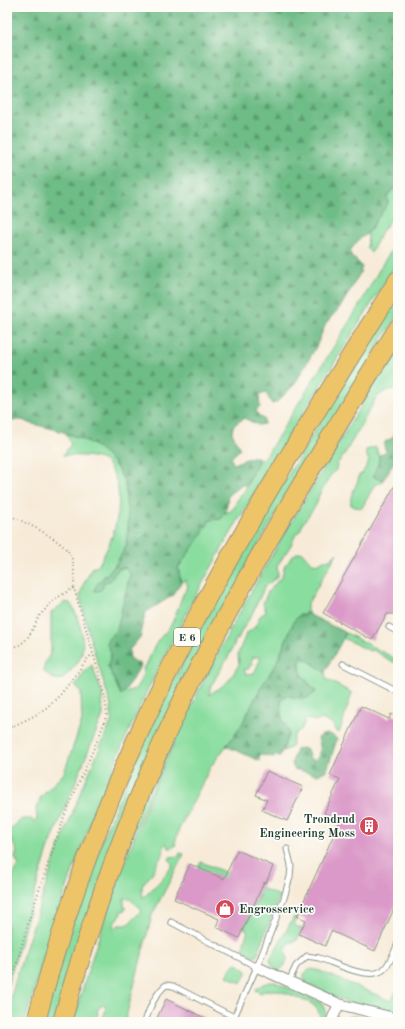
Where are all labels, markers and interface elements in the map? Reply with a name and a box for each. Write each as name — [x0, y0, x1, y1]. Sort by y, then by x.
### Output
road number: E 6 — [174, 628, 200, 646]
place label: Trondrud Engineering Moss — [259, 814, 356, 840]
building icon: Trondrud Engineering Moss — [358, 815, 380, 837]
shop icon: Engrosservice — [214, 898, 236, 920]
place label: Engrosservice — [239, 904, 315, 916]

